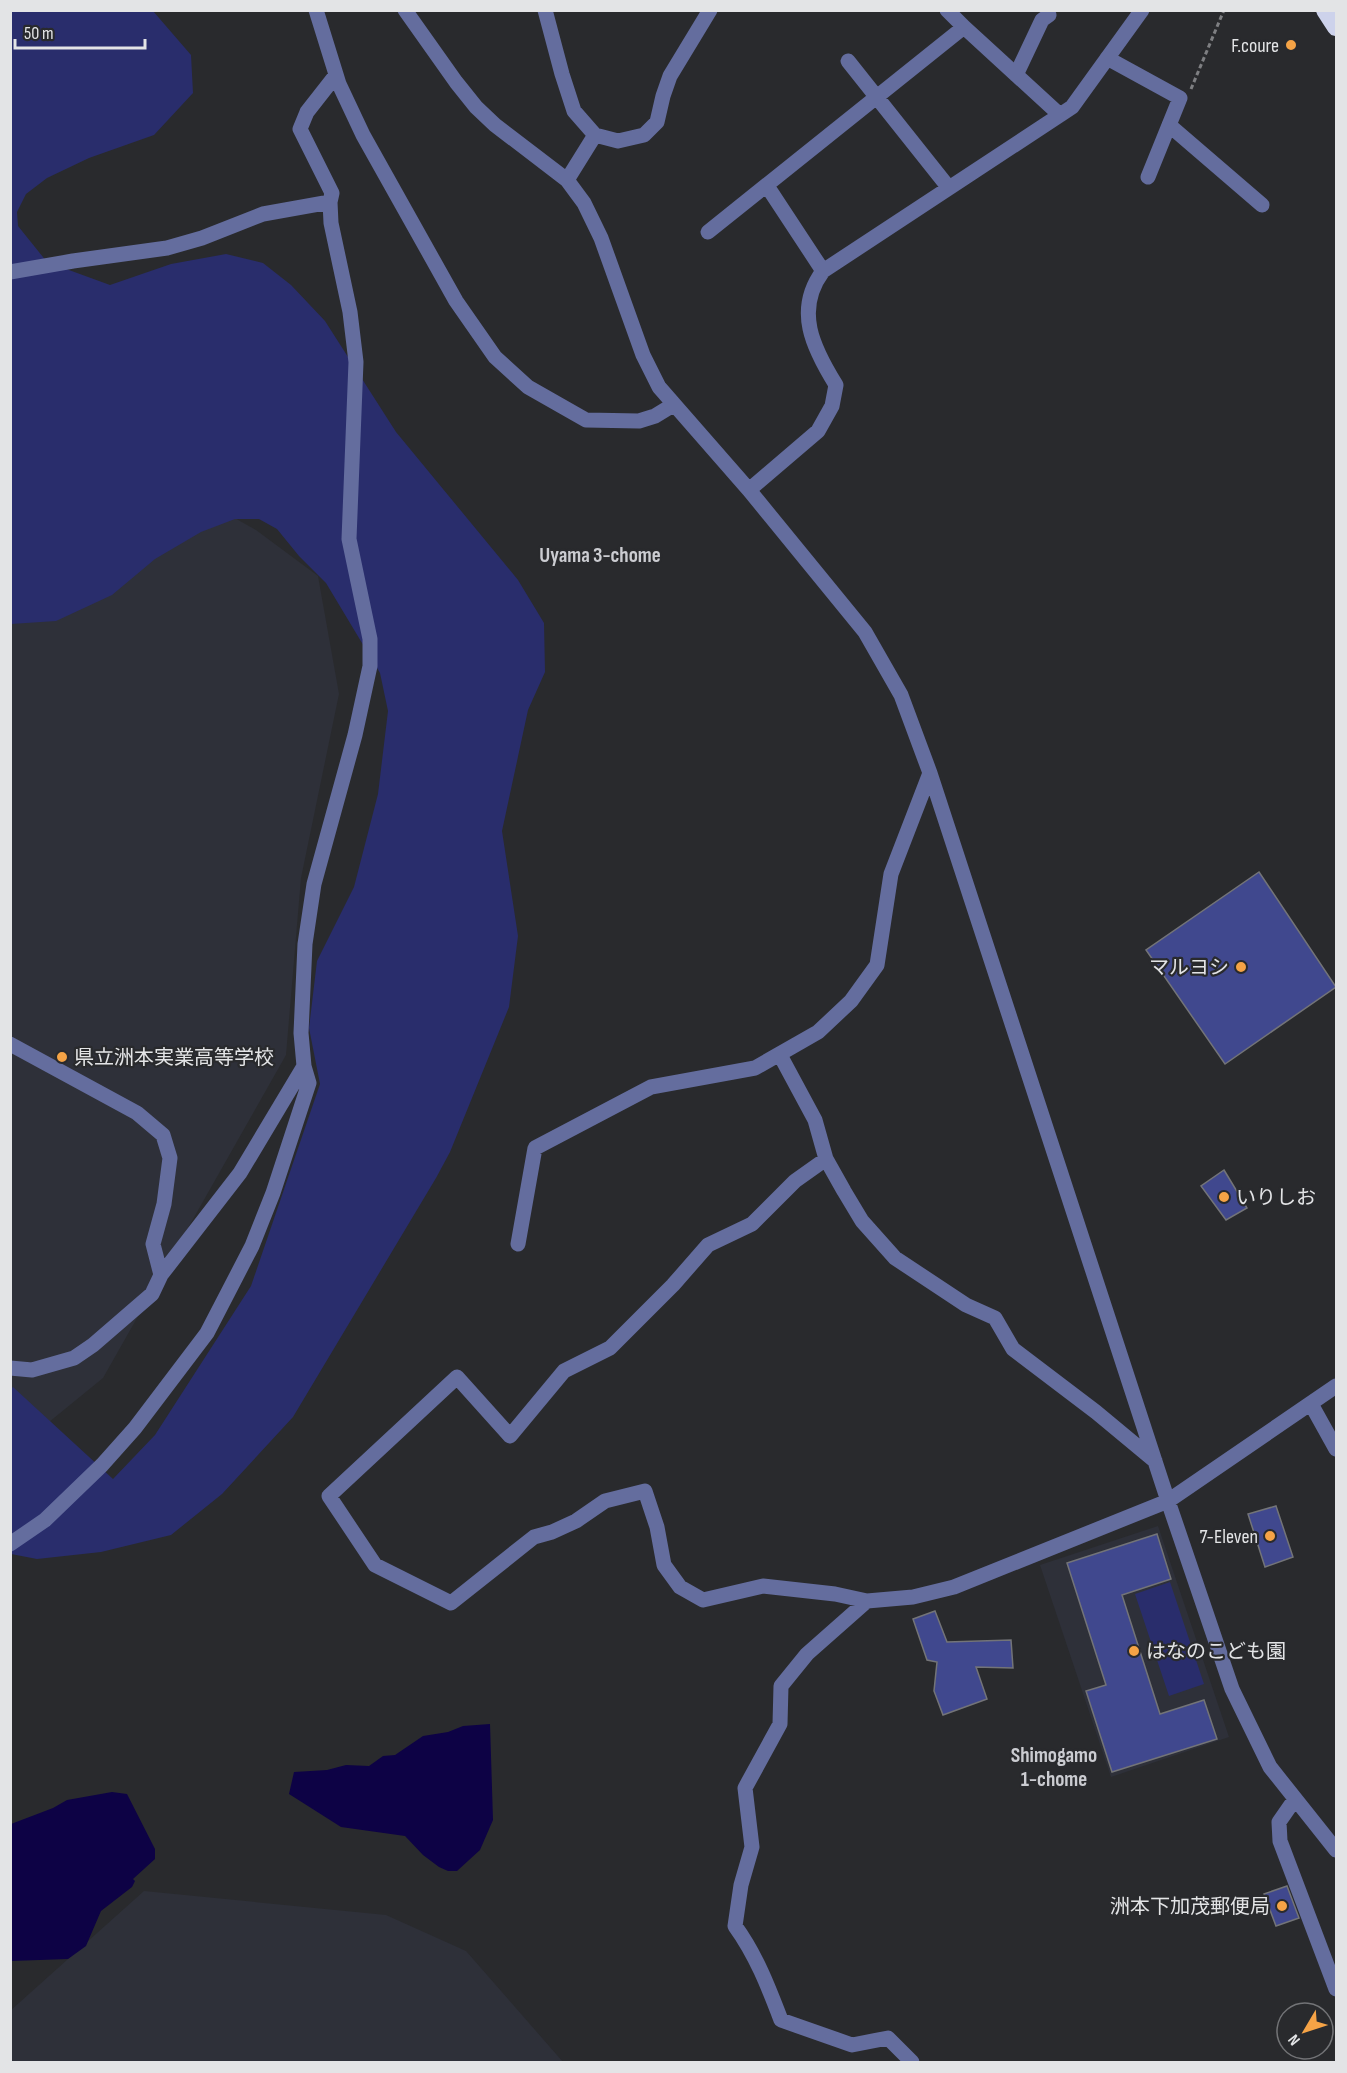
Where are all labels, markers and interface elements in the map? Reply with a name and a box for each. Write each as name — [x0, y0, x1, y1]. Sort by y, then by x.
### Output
scale bar — [15, 12, 146, 50]
text: 50 m — [24, 23, 54, 44]
place label: F.coure — [1231, 34, 1279, 58]
marker: F.coure — [1284, 38, 1298, 52]
district label: Uyama 3-chome — [539, 543, 661, 568]
place label: マルヨシ — [1149, 956, 1229, 980]
marker: マルヨシ — [1234, 960, 1248, 974]
place label: 県立洲本実業高等学校 — [74, 1046, 274, 1070]
marker: 県立洲本実業高等学校 — [55, 1050, 69, 1064]
place label: いりしお — [1236, 1186, 1316, 1210]
marker: いりしお — [1217, 1190, 1231, 1204]
place label: 7-Eleven — [1200, 1525, 1258, 1549]
marker: 7-Eleven — [1263, 1529, 1277, 1543]
place label: はなのこども園 — [1146, 1640, 1286, 1664]
marker: はなのこども園 — [1127, 1644, 1141, 1658]
district label: Shimogamo 1-chome — [1011, 1743, 1097, 1792]
place label: 洲本下加茂郵便局 — [1110, 1895, 1270, 1919]
marker: 洲本下加茂郵便局 — [1275, 1899, 1289, 1913]
north arrow — [1275, 2001, 1335, 2061]
text: N — [1284, 2030, 1305, 2049]

